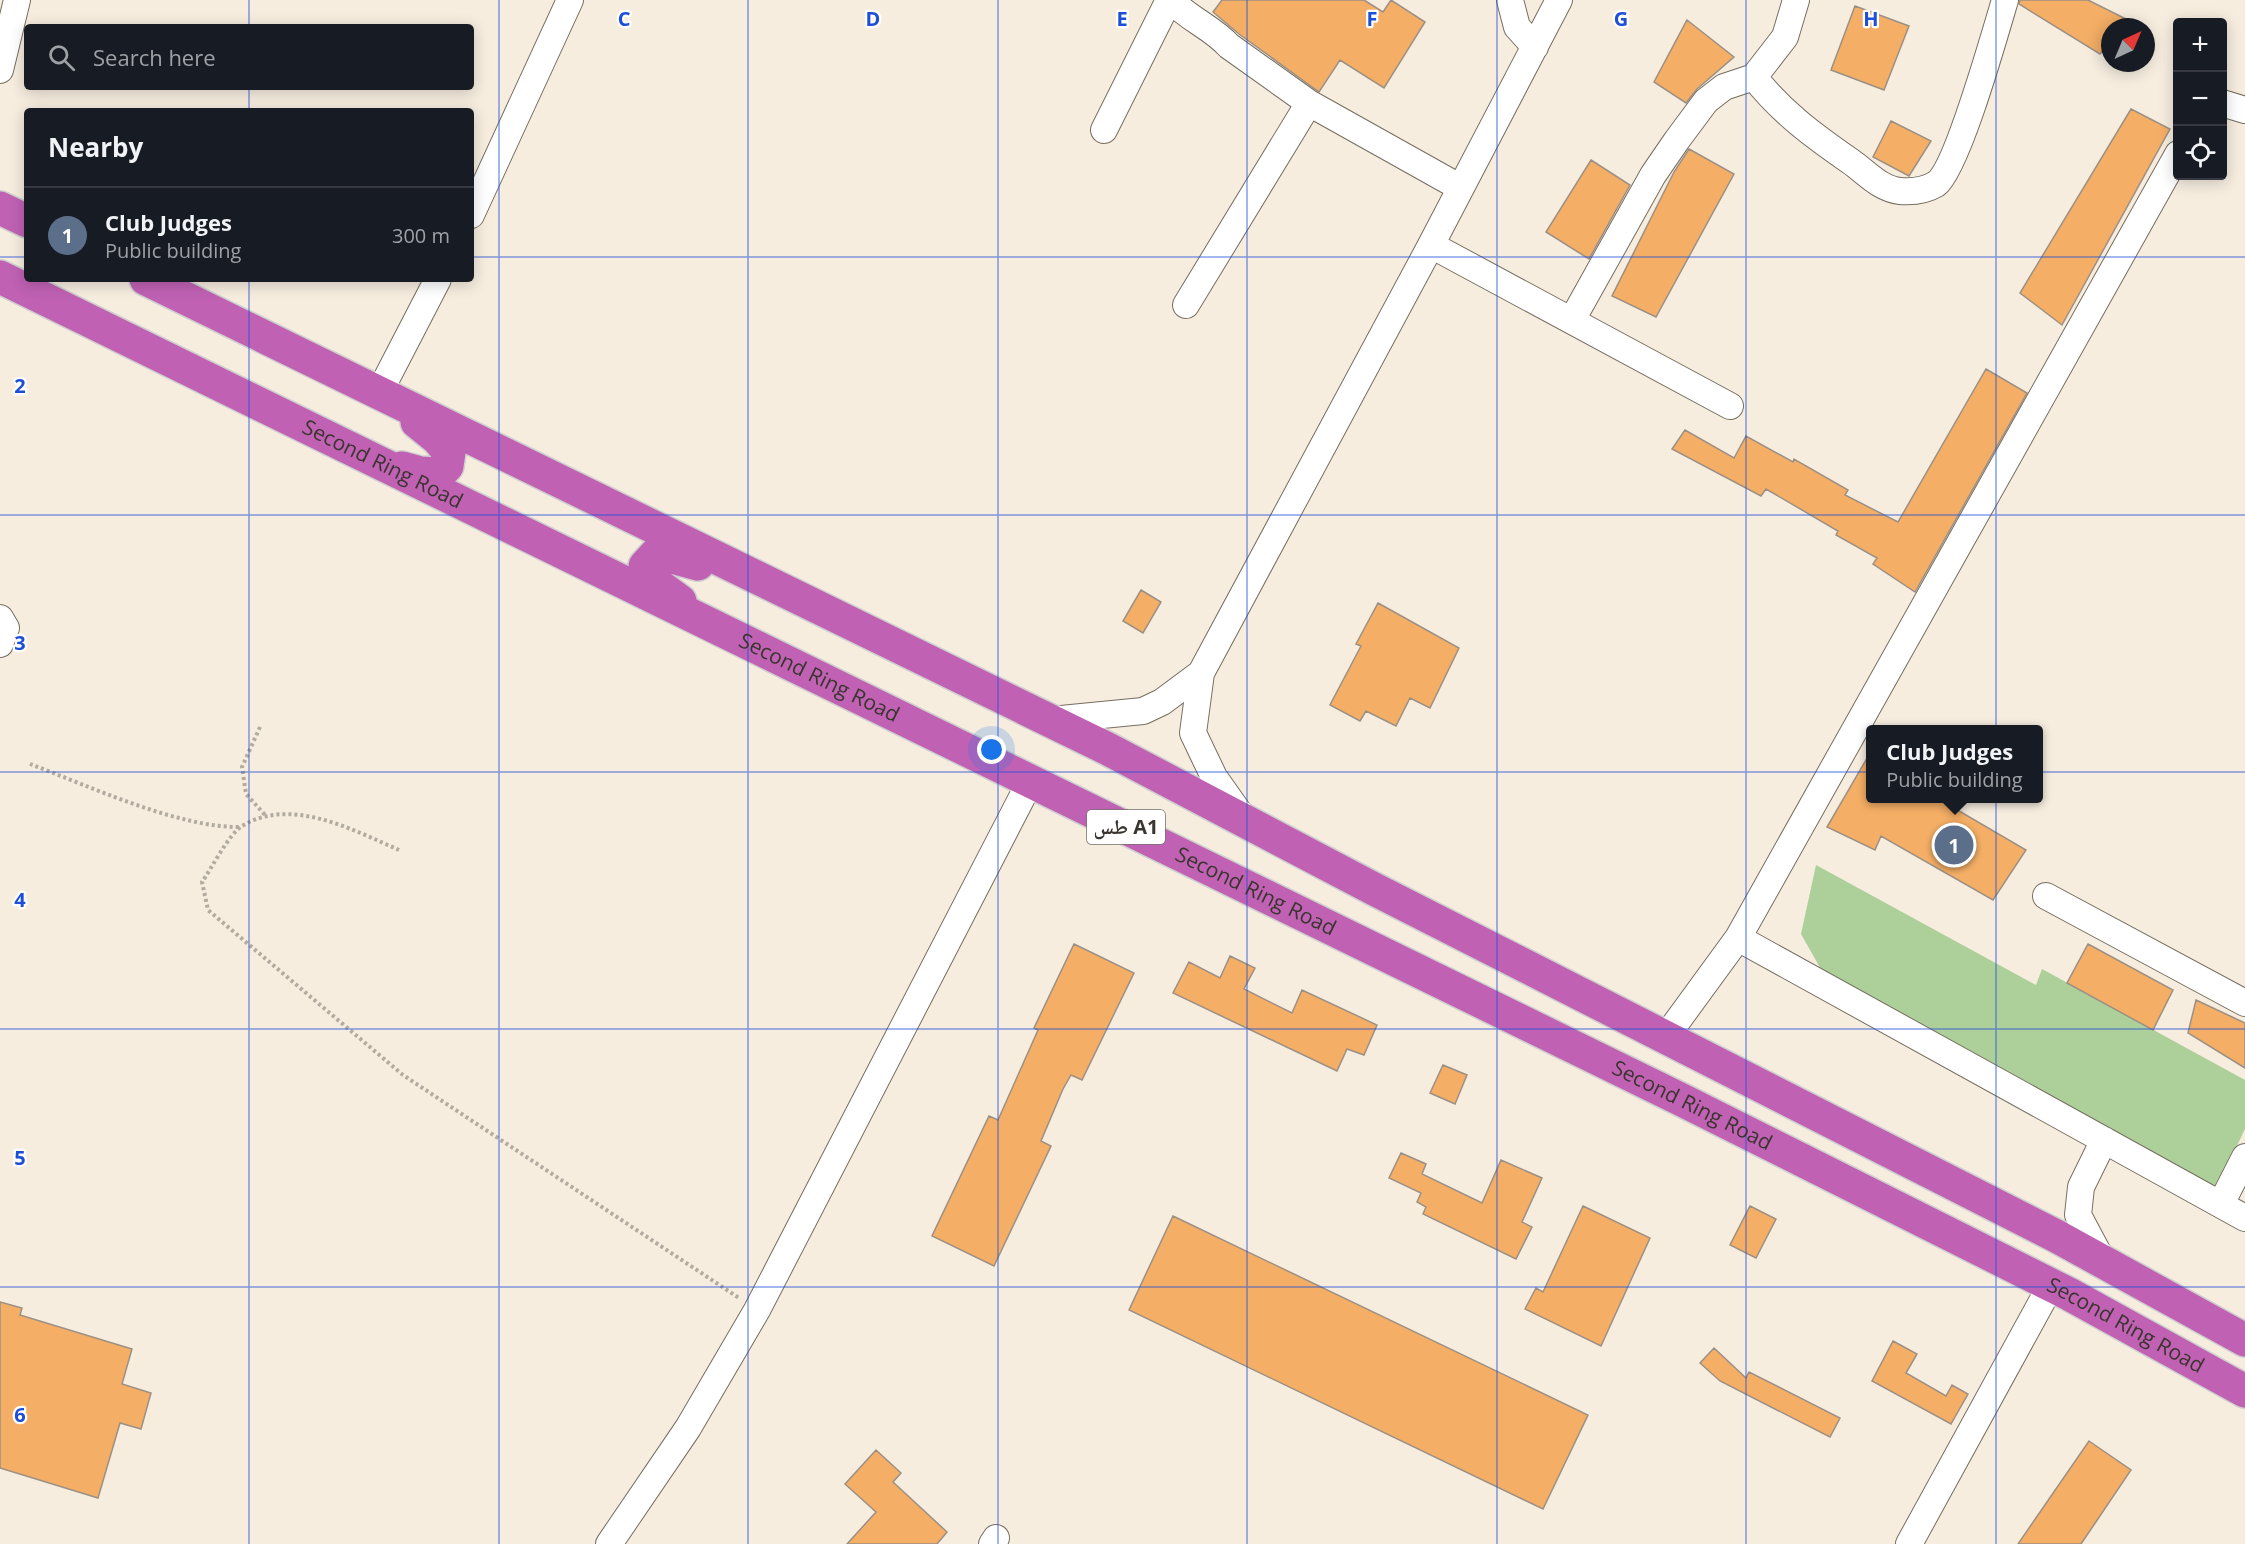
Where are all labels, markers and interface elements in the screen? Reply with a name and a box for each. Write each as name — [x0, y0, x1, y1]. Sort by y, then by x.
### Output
text: C — [618, 5, 631, 32]
text: D — [866, 5, 880, 32]
text: E — [1116, 5, 1128, 32]
text: F — [1367, 5, 1377, 32]
text: G — [1614, 5, 1628, 32]
text: H — [1863, 5, 1879, 32]
north arrow — [2101, 18, 2155, 72]
map controls — [2173, 18, 2227, 180]
button: + — [2173, 18, 2227, 72]
search box — [24, 24, 474, 90]
icon: search — [45, 41, 78, 74]
text: Search here — [93, 42, 216, 72]
button: − — [2173, 72, 2227, 126]
button: locate — [2173, 126, 2227, 180]
text: Nearby — [48, 129, 143, 165]
text: Club Judges — [105, 207, 232, 237]
text: 1 — [62, 222, 73, 249]
text: 300 m — [392, 222, 450, 249]
text: Public building — [105, 237, 241, 264]
text: 2 — [14, 372, 26, 399]
street label: Second Ring Road — [298, 412, 468, 514]
street label: Second Ring Road — [735, 626, 905, 728]
text: 3 — [14, 629, 26, 656]
popup — [1866, 725, 2043, 803]
your location — [977, 735, 1006, 764]
text: Club Judges — [1886, 736, 2013, 766]
text: Public building — [1886, 766, 2023, 793]
road number: طس A1 — [1087, 810, 1165, 844]
pin: 1 — [1934, 822, 1974, 868]
street label: Second Ring Road — [1171, 839, 1341, 942]
text: 4 — [14, 886, 26, 913]
street label: Second Ring Road — [1608, 1053, 1777, 1156]
text: 5 — [14, 1144, 26, 1171]
street label: Second Ring Road — [2042, 1270, 2210, 1379]
text: 6 — [14, 1401, 26, 1428]

